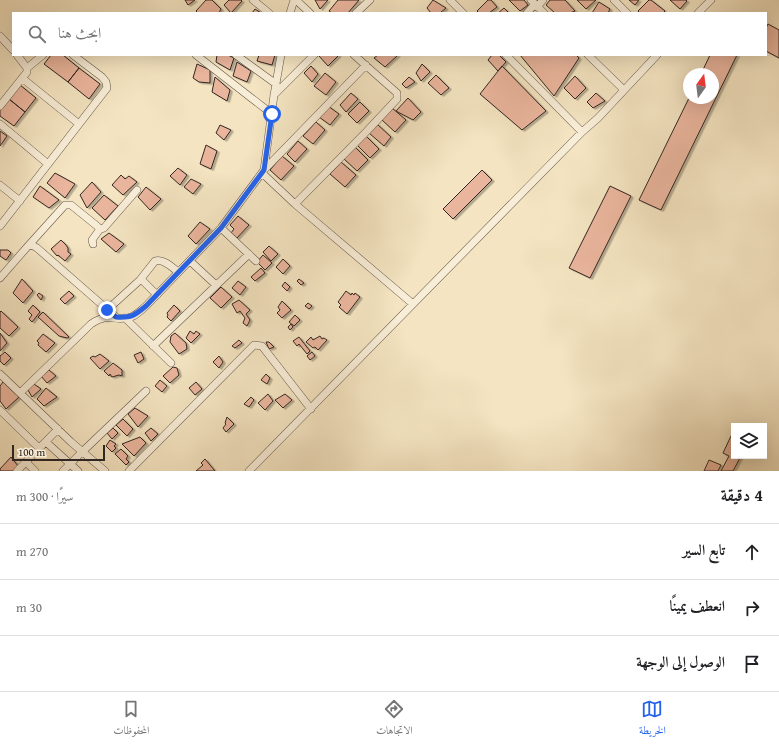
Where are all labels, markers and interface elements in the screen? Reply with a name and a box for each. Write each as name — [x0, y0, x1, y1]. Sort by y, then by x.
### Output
search box — [12, 12, 767, 56]
text: ابحث هنا — [58, 22, 101, 43]
icon: search — [26, 23, 48, 45]
north arrow — [683, 68, 719, 104]
route start — [263, 105, 281, 123]
route end — [98, 301, 116, 319]
map controls — [731, 423, 767, 459]
button: layers — [731, 423, 767, 459]
scale bar — [12, 443, 105, 462]
text: 100 m — [18, 444, 45, 460]
text: 4 دقيقة — [721, 482, 763, 507]
text: سيرًا · 300 m — [16, 487, 74, 506]
text: تابع السير — [683, 539, 725, 560]
icon: ahead — [741, 541, 763, 563]
text: 270 m — [16, 542, 48, 561]
text: انعطف يمينًا — [669, 595, 725, 616]
icon: right — [741, 597, 763, 619]
text: 30 m — [16, 598, 42, 617]
text: الوصول إلى الوجهة — [636, 651, 725, 672]
icon: arrive — [741, 653, 763, 675]
tab: المحفوظات — [113, 698, 149, 741]
tab: الاتجاهات — [376, 698, 413, 741]
tab: الخريطة — [639, 698, 666, 741]

